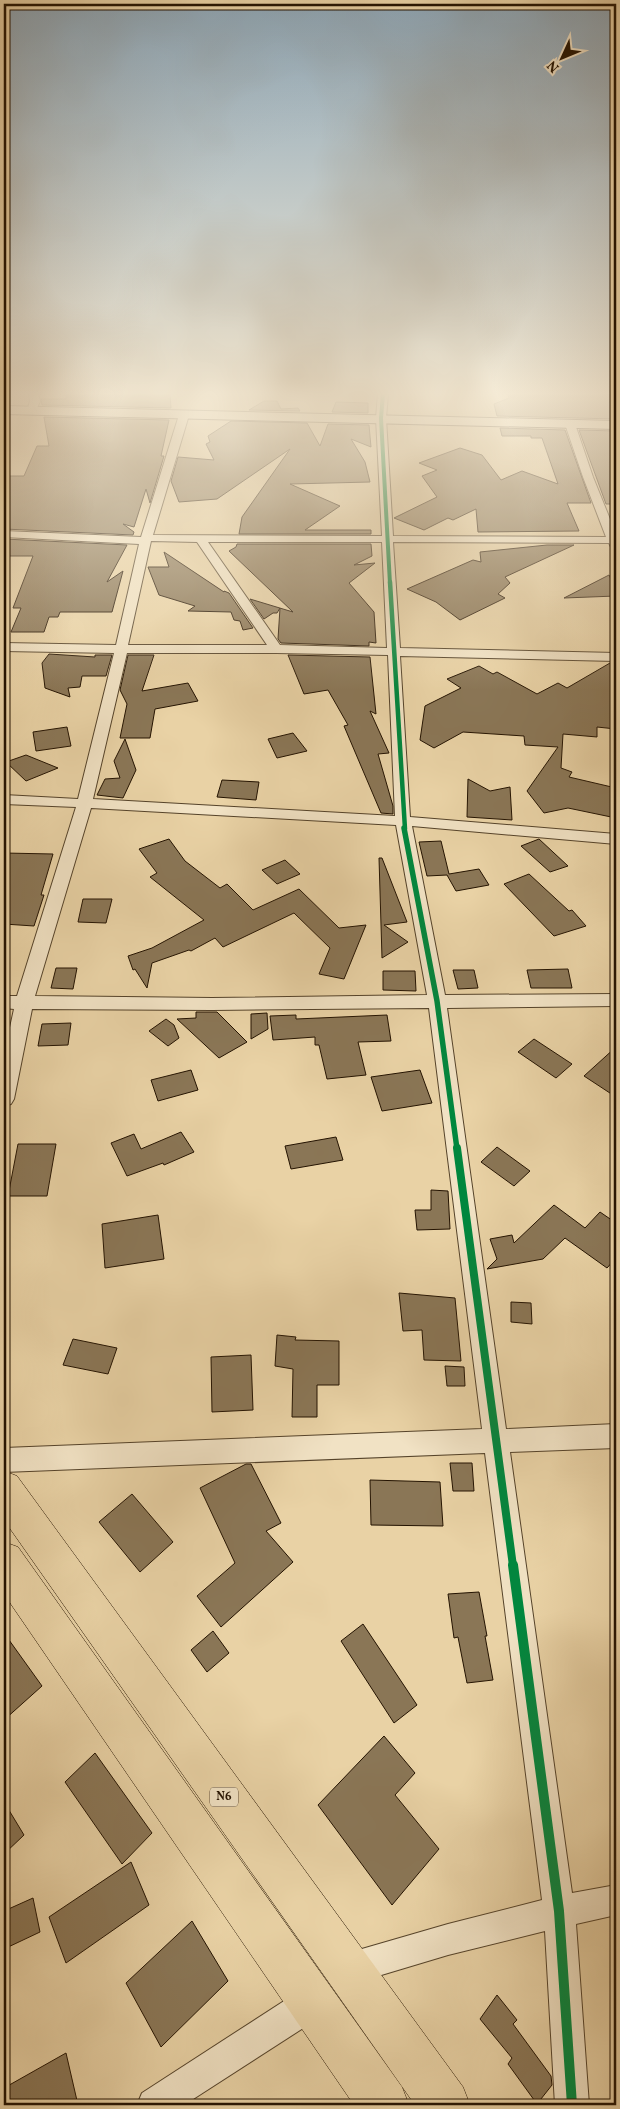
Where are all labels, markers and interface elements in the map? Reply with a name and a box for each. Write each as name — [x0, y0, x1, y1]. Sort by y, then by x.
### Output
north arrow — [538, 32, 588, 82]
text: N — [543, 56, 564, 76]
road number: N6 — [210, 1788, 238, 1806]

